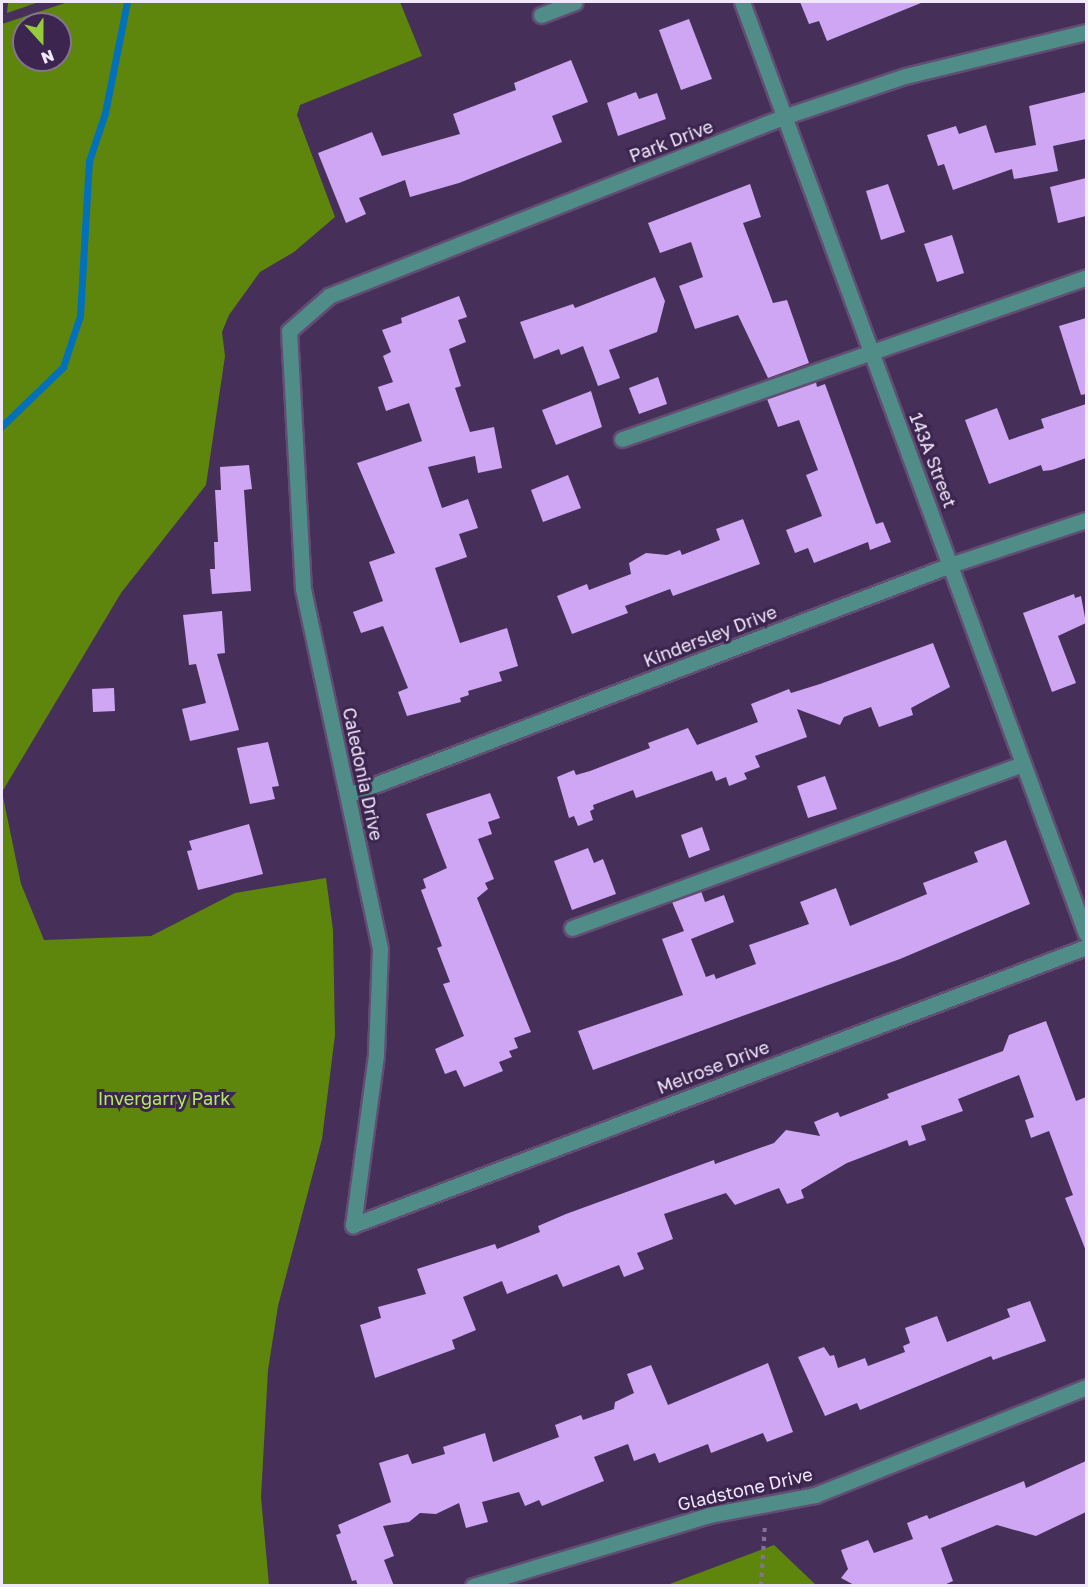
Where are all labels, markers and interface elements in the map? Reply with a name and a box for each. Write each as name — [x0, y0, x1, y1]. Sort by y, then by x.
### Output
north arrow — [12, 12, 72, 72]
text: N — [38, 45, 57, 68]
street label: Park Drive — [626, 115, 716, 167]
street label: 143A Street — [905, 409, 961, 511]
street label: Kindersley Drive — [640, 601, 780, 671]
street label: Caledonia Drive — [338, 706, 388, 842]
street label: Melrose Drive — [654, 1036, 772, 1098]
park label: Invergarry Park — [98, 1087, 230, 1109]
street label: Gladstone Drive — [675, 1463, 815, 1515]

